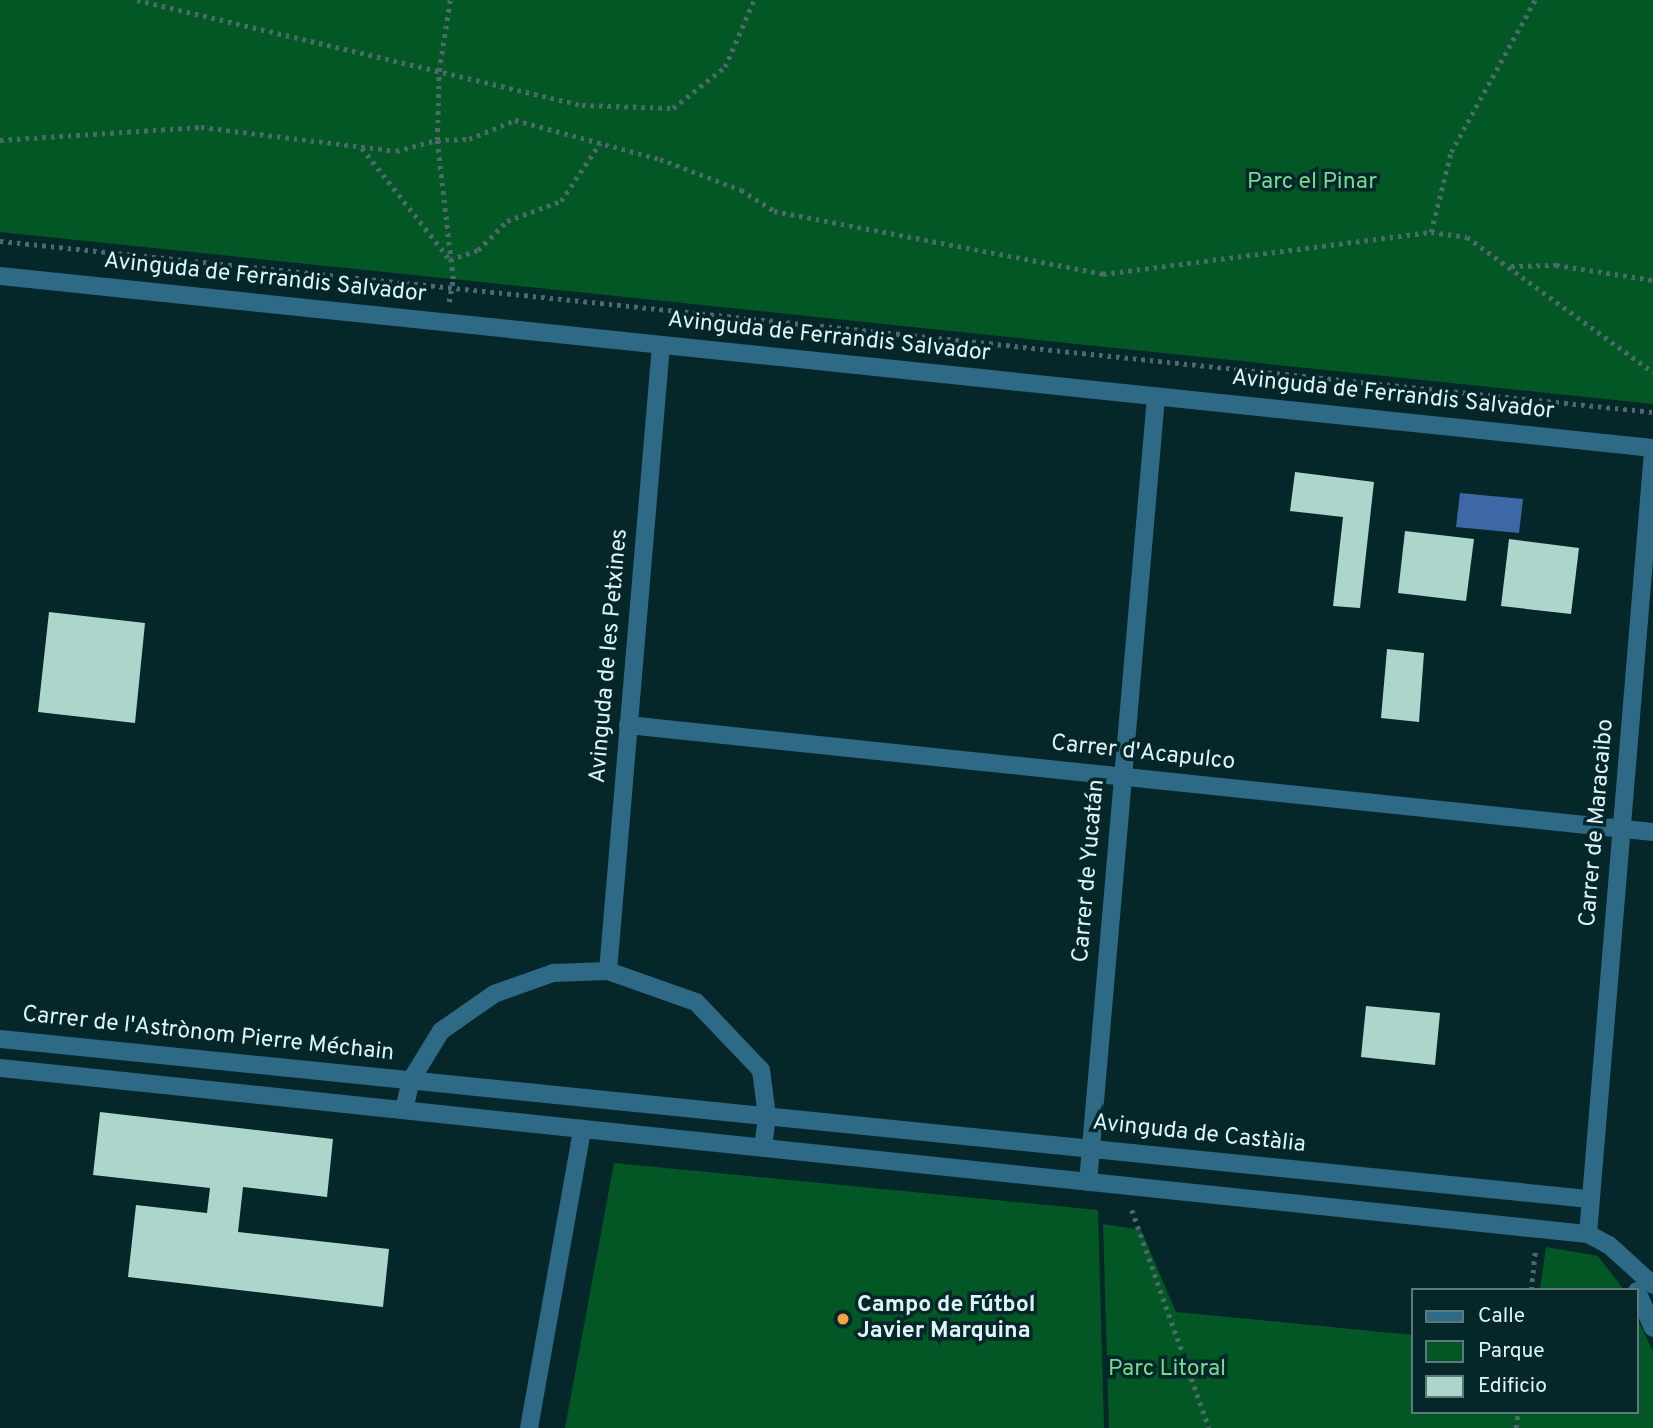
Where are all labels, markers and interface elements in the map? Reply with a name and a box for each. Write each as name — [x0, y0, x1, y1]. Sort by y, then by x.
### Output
park label: Parc el Pinar — [1247, 169, 1377, 197]
street label: Avinguda de Ferrandis Salvador — [102, 248, 428, 310]
street label: Avinguda de Ferrandis Salvador — [666, 307, 992, 369]
street label: Avinguda de Ferrandis Salvador — [1230, 365, 1556, 427]
street label: Avinguda de les Petxines — [585, 528, 635, 784]
street label: Carrer de Maracaibo — [1575, 718, 1621, 928]
street label: Carrer d'Acapulco — [1050, 731, 1236, 777]
street label: Carrer de Yucatán — [1068, 778, 1112, 964]
street label: Carrer de l'Astrònom Pierre Méchain — [21, 1002, 395, 1068]
street label: Avinguda de Castàlia — [1091, 1110, 1307, 1160]
legend — [1412, 1288, 1639, 1414]
place label: Campo de Fútbol Javier Marquina — [857, 1292, 1035, 1346]
text: Calle — [1478, 1303, 1525, 1330]
marker: Campo de Fútbol Javier Marquina — [835, 1311, 851, 1327]
text: Parque — [1478, 1338, 1545, 1365]
park label: Parc Litoral — [1108, 1356, 1226, 1384]
text: Edificio — [1478, 1373, 1547, 1400]

